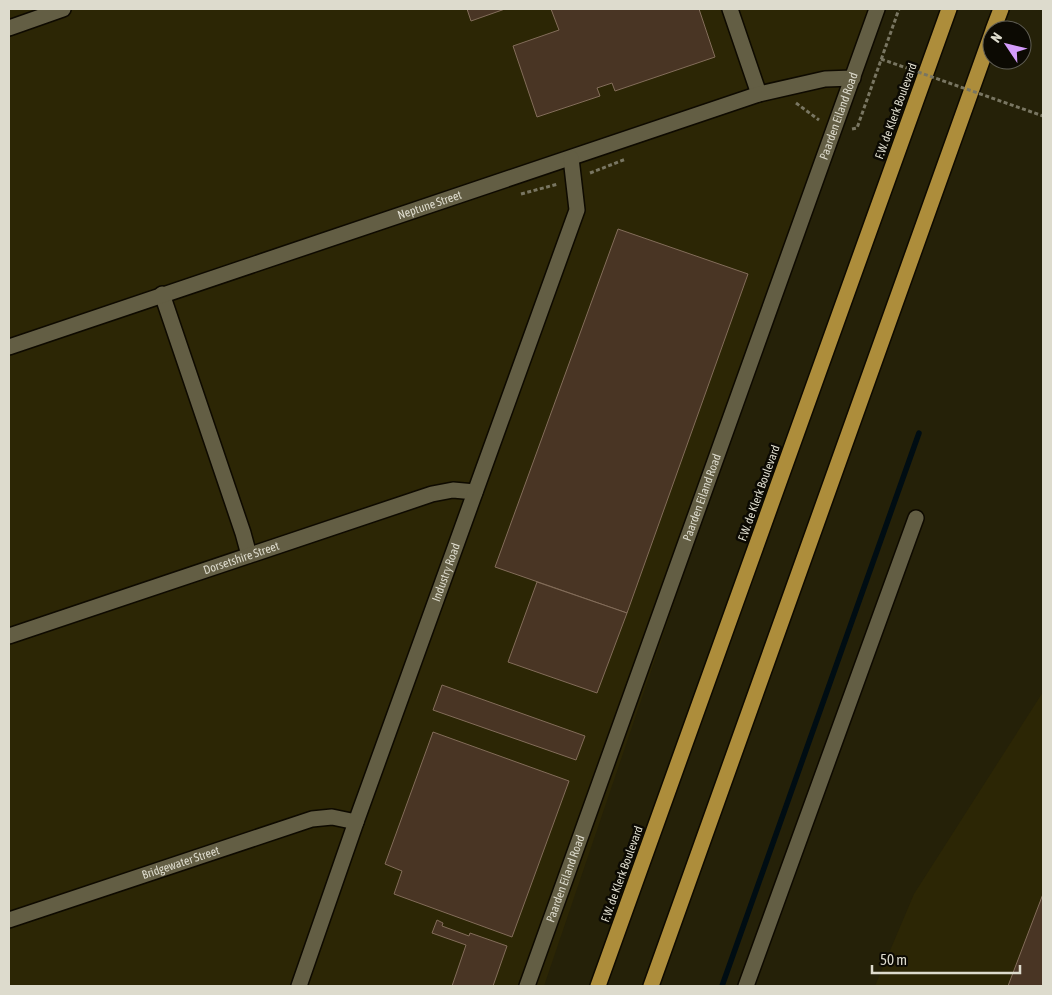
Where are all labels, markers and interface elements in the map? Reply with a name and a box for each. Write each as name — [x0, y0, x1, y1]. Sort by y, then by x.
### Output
north arrow — [982, 20, 1032, 70]
text: N — [987, 30, 1005, 46]
street label: F.W. de Klerk Boulevard — [872, 61, 920, 161]
street label: Paarden Eiland Road — [817, 71, 861, 162]
street label: Neptune Street — [396, 188, 464, 222]
street label: F.W. de Klerk Boulevard — [735, 443, 783, 543]
street label: Paarden Eiland Road — [680, 452, 724, 543]
street label: Dorsetshire Street — [202, 539, 281, 577]
street label: Industry Road — [429, 541, 463, 604]
street label: F.W. de Klerk Boulevard — [598, 824, 646, 924]
street label: Paarden Eiland Road — [543, 833, 588, 924]
street label: Bridgewater Street — [140, 843, 222, 882]
scale bar — [872, 942, 1020, 974]
text: 50 m — [880, 951, 907, 968]

